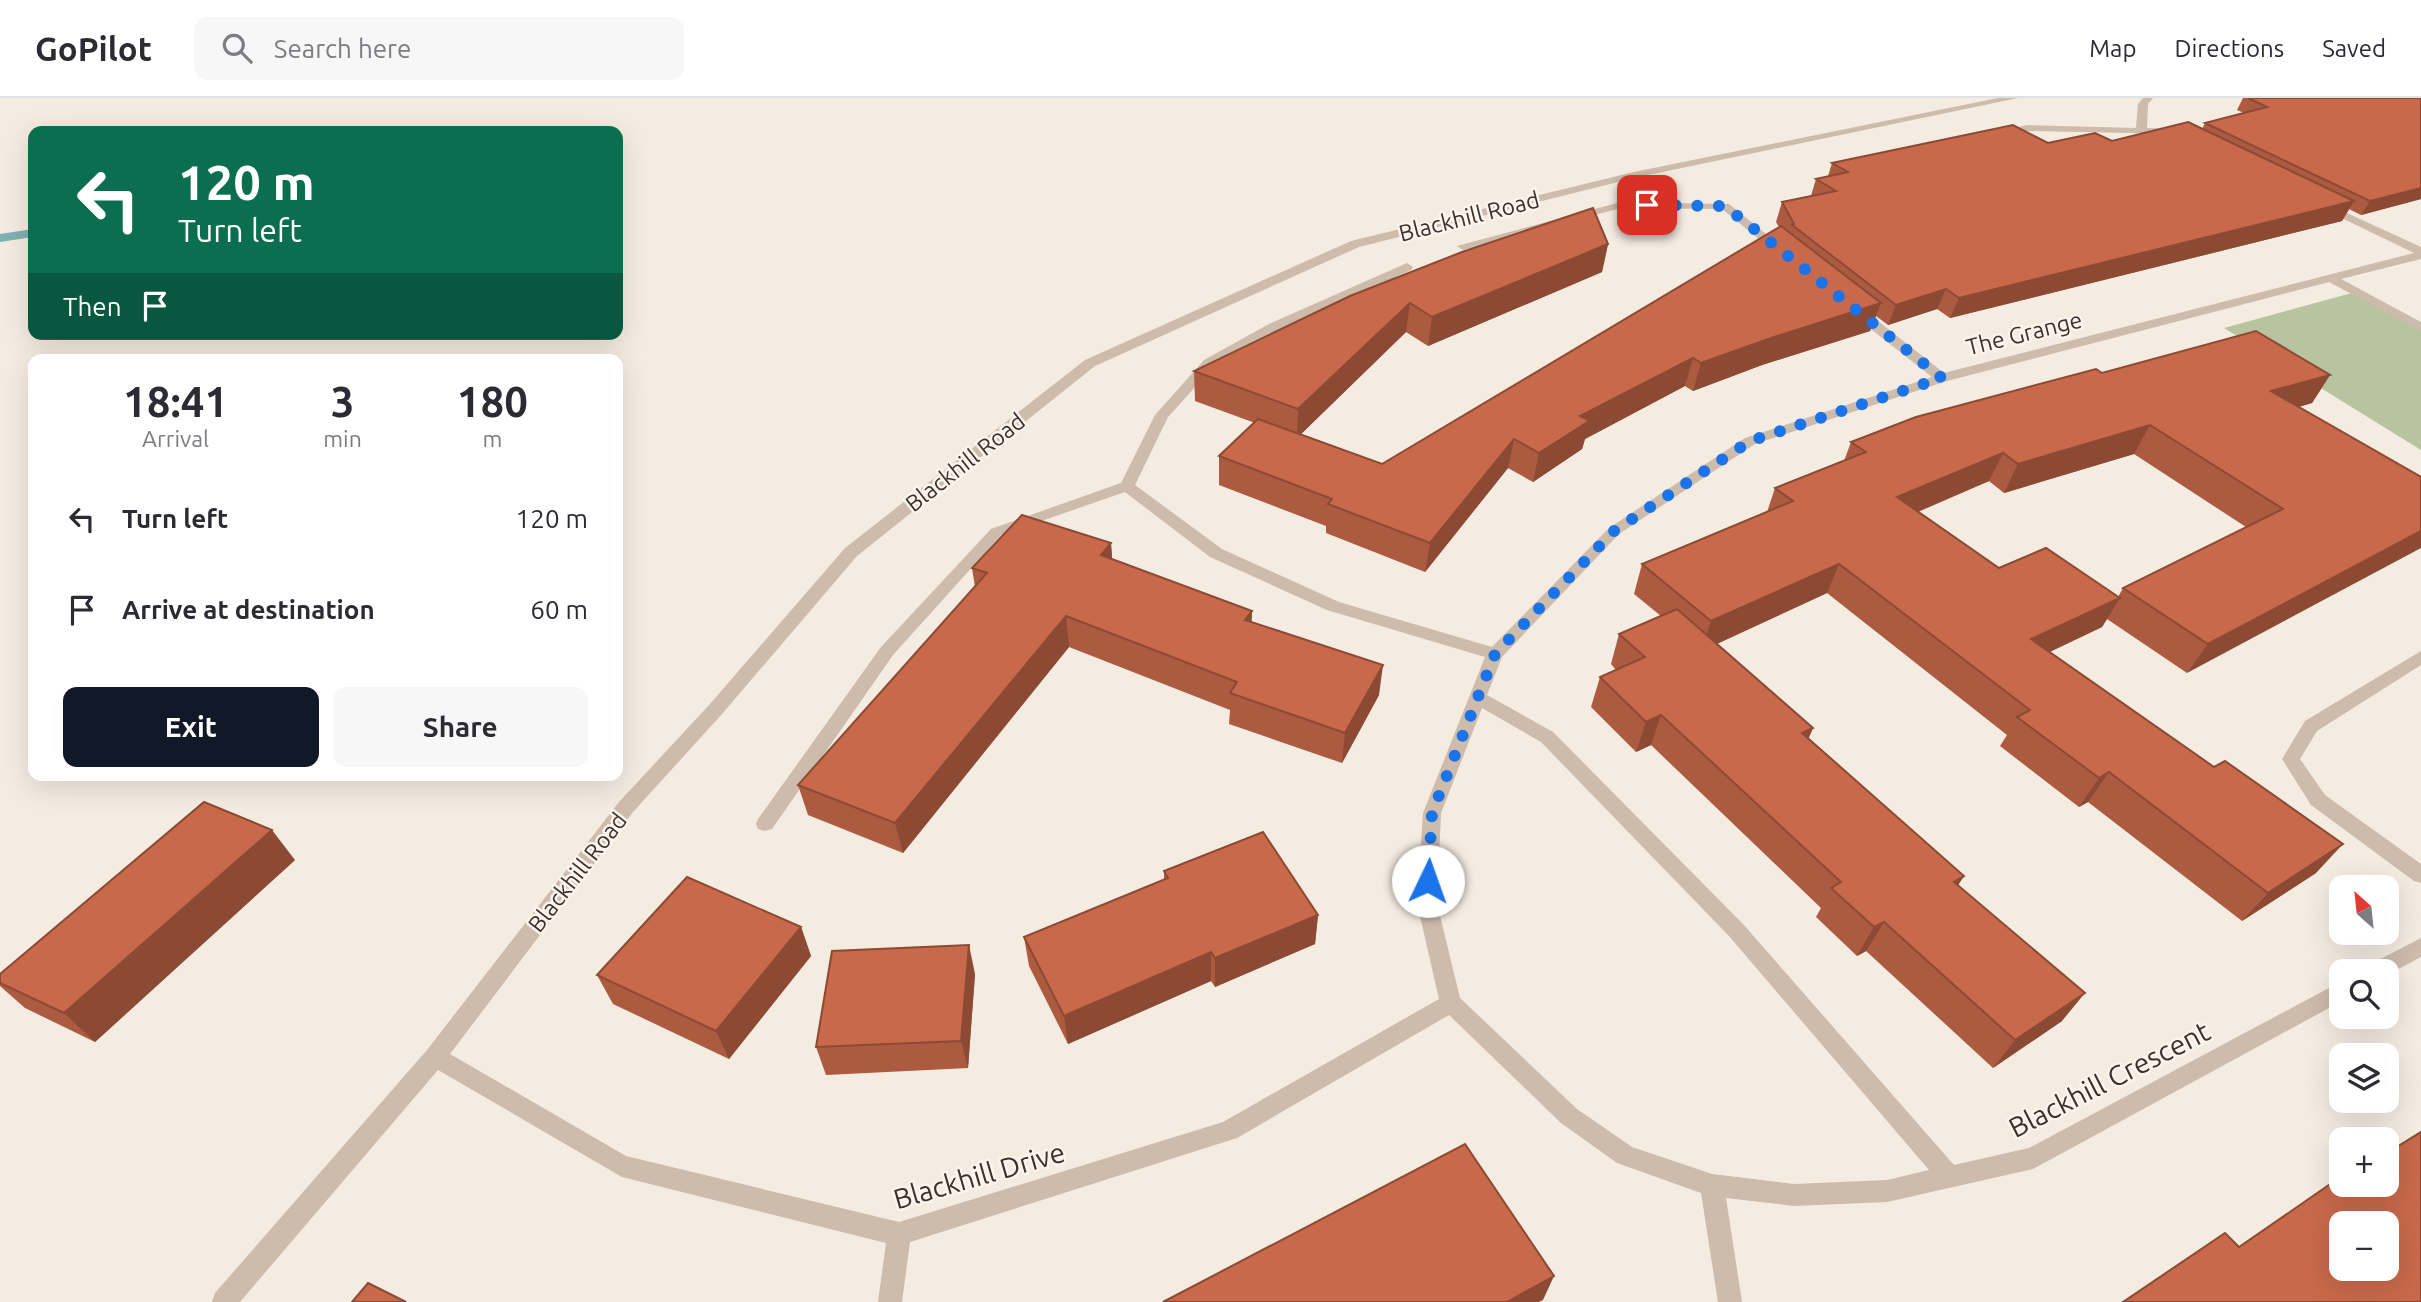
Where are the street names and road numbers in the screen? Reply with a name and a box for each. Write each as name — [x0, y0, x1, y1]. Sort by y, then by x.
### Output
street label: Blackhill Road — [1396, 186, 1542, 246]
street label: The Grange — [1963, 307, 2085, 359]
street label: Blackhill Road — [901, 408, 1029, 516]
street label: Blackhill Road — [523, 808, 631, 936]
street label: Blackhill Crescent — [2003, 1015, 2215, 1143]
street label: Blackhill Drive — [890, 1136, 1068, 1214]

